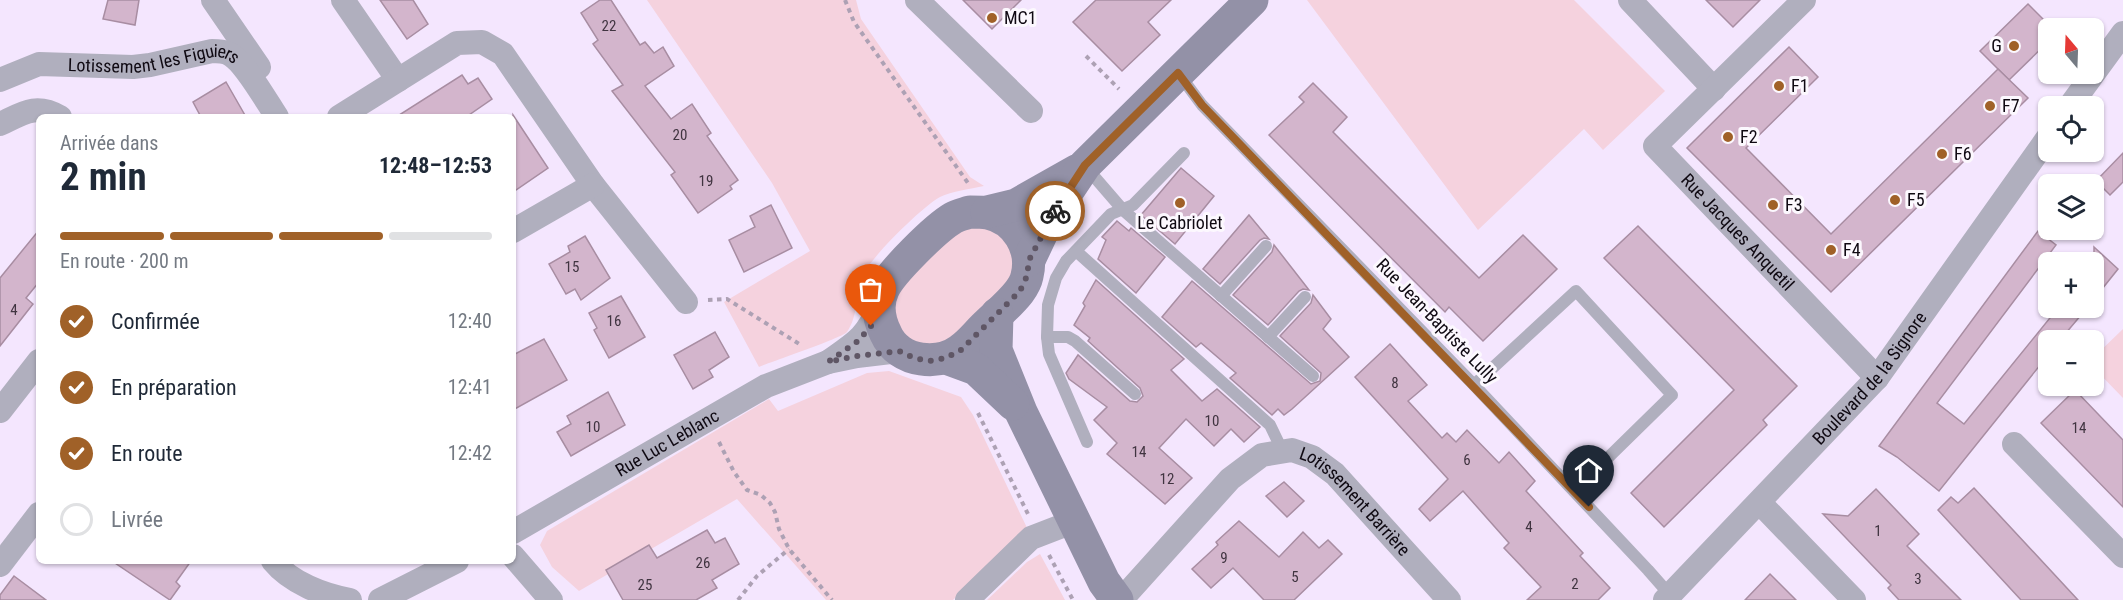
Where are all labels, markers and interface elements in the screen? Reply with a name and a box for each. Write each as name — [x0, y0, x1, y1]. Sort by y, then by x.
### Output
place label: MC1 — [1004, 7, 1037, 28]
marker: MC1 — [985, 11, 999, 25]
house number: 22 — [602, 17, 616, 35]
north arrow — [2038, 18, 2104, 84]
map controls — [2038, 18, 2104, 396]
place label: G — [1991, 35, 2002, 56]
marker: G — [2007, 39, 2021, 53]
street label: Lotissement les Figuiers — [68, 40, 244, 77]
place label: F1 — [1791, 75, 1809, 96]
marker: F1 — [1772, 79, 1786, 93]
place label: F7 — [2002, 95, 2020, 116]
button: locate — [2038, 96, 2104, 162]
marker: F7 — [1983, 99, 1997, 113]
house number: 20 — [673, 126, 687, 144]
place label: F2 — [1740, 126, 1758, 147]
marker: F2 — [1721, 130, 1735, 144]
text: Arrivée dans — [60, 131, 158, 155]
place label: F6 — [1954, 143, 1972, 164]
marker: F6 — [1935, 147, 1949, 161]
text: 12:48–12:53 — [379, 153, 492, 178]
text: 2 min — [60, 154, 147, 200]
street label: Rue Jacques Anquetil — [1677, 169, 1799, 295]
house number: 19 — [699, 172, 713, 190]
button: layers — [2038, 174, 2104, 240]
courier — [1025, 181, 1085, 241]
place label: F5 — [1907, 189, 1925, 210]
marker: F5 — [1888, 193, 1902, 207]
place label: F3 — [1785, 194, 1803, 215]
icon: bike — [1039, 195, 1072, 228]
marker: Le Cabriolet — [1173, 196, 1187, 210]
marker: F3 — [1766, 198, 1780, 212]
place label: Le Cabriolet — [1137, 212, 1223, 233]
place label: F4 — [1843, 239, 1861, 260]
marker: F4 — [1824, 243, 1838, 257]
text: En route · 200 m — [60, 249, 188, 273]
button: + — [2038, 252, 2104, 318]
street label: Rue Jean-Baptiste Lully — [1372, 254, 1503, 388]
house number: 15 — [565, 258, 579, 276]
pin — [845, 264, 896, 326]
icon: bag — [854, 273, 887, 306]
house number: 4 — [10, 301, 18, 319]
icon: check — [60, 305, 93, 338]
street label: Boulevard de la Signore — [1808, 308, 1931, 449]
text: Confirmée — [111, 309, 200, 334]
text: 12:40 — [448, 309, 492, 333]
house number: 16 — [607, 312, 621, 330]
button: − — [2038, 330, 2104, 396]
icon: check — [60, 371, 93, 404]
house number: 8 — [1391, 374, 1399, 392]
text: En préparation — [111, 375, 237, 400]
text: 12:41 — [448, 375, 492, 399]
street label: Rue Luc Leblanc — [611, 405, 722, 481]
house number: 10 — [1205, 412, 1219, 430]
house number: 10 — [586, 418, 600, 436]
house number: 14 — [2072, 419, 2086, 437]
icon: check — [60, 437, 93, 470]
text: En route — [111, 441, 183, 466]
text: 12:42 — [448, 441, 492, 465]
house number: 14 — [1132, 443, 1146, 461]
street label: Lotissement Barrière — [1297, 443, 1415, 560]
pin — [1563, 445, 1614, 507]
house number: 6 — [1463, 451, 1471, 469]
icon: home — [1572, 454, 1605, 487]
house number: 12 — [1160, 470, 1174, 488]
text: Livrée — [111, 507, 163, 532]
house number: 4 — [1525, 518, 1533, 536]
house number: 1 — [1874, 522, 1882, 540]
house number: 9 — [1220, 549, 1228, 567]
house number: 26 — [696, 554, 710, 572]
house number: 5 — [1291, 568, 1299, 586]
house number: 3 — [1914, 570, 1922, 588]
house number: 2 — [1571, 575, 1579, 593]
house number: 25 — [638, 576, 652, 594]

